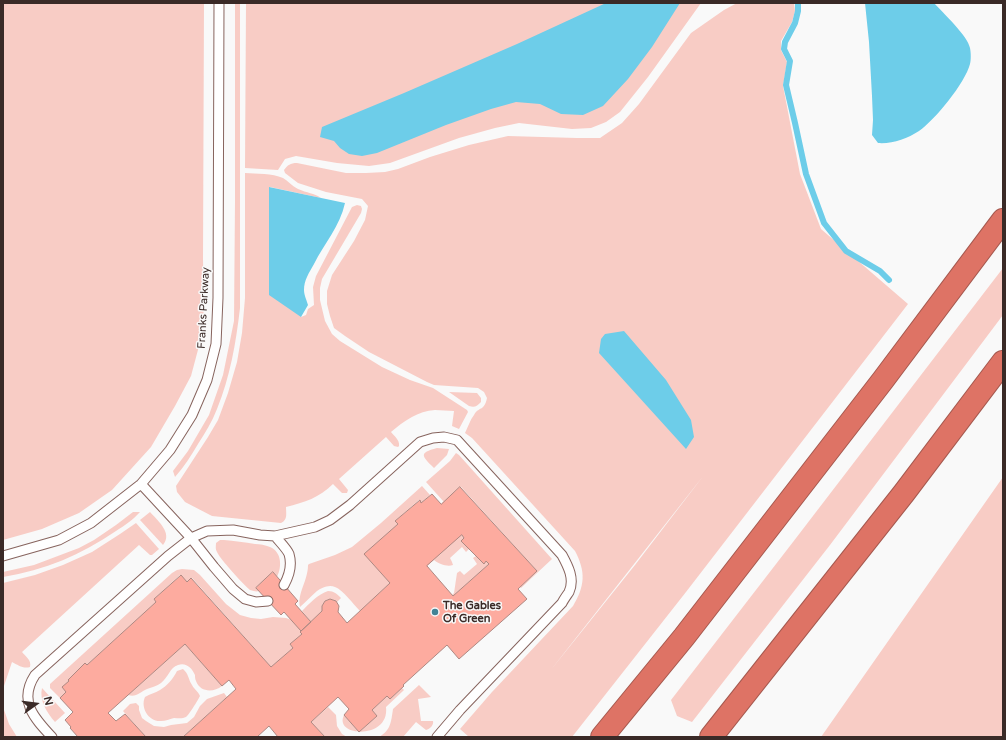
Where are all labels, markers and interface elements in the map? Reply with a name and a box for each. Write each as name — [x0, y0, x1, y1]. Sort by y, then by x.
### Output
street label: Franks Parkway — [195, 267, 213, 349]
place label: The Gables Of Green — [443, 599, 501, 625]
marker: The Gables Of Green — [430, 607, 440, 617]
north arrow — [16, 684, 56, 724]
text: N — [41, 695, 56, 707]

